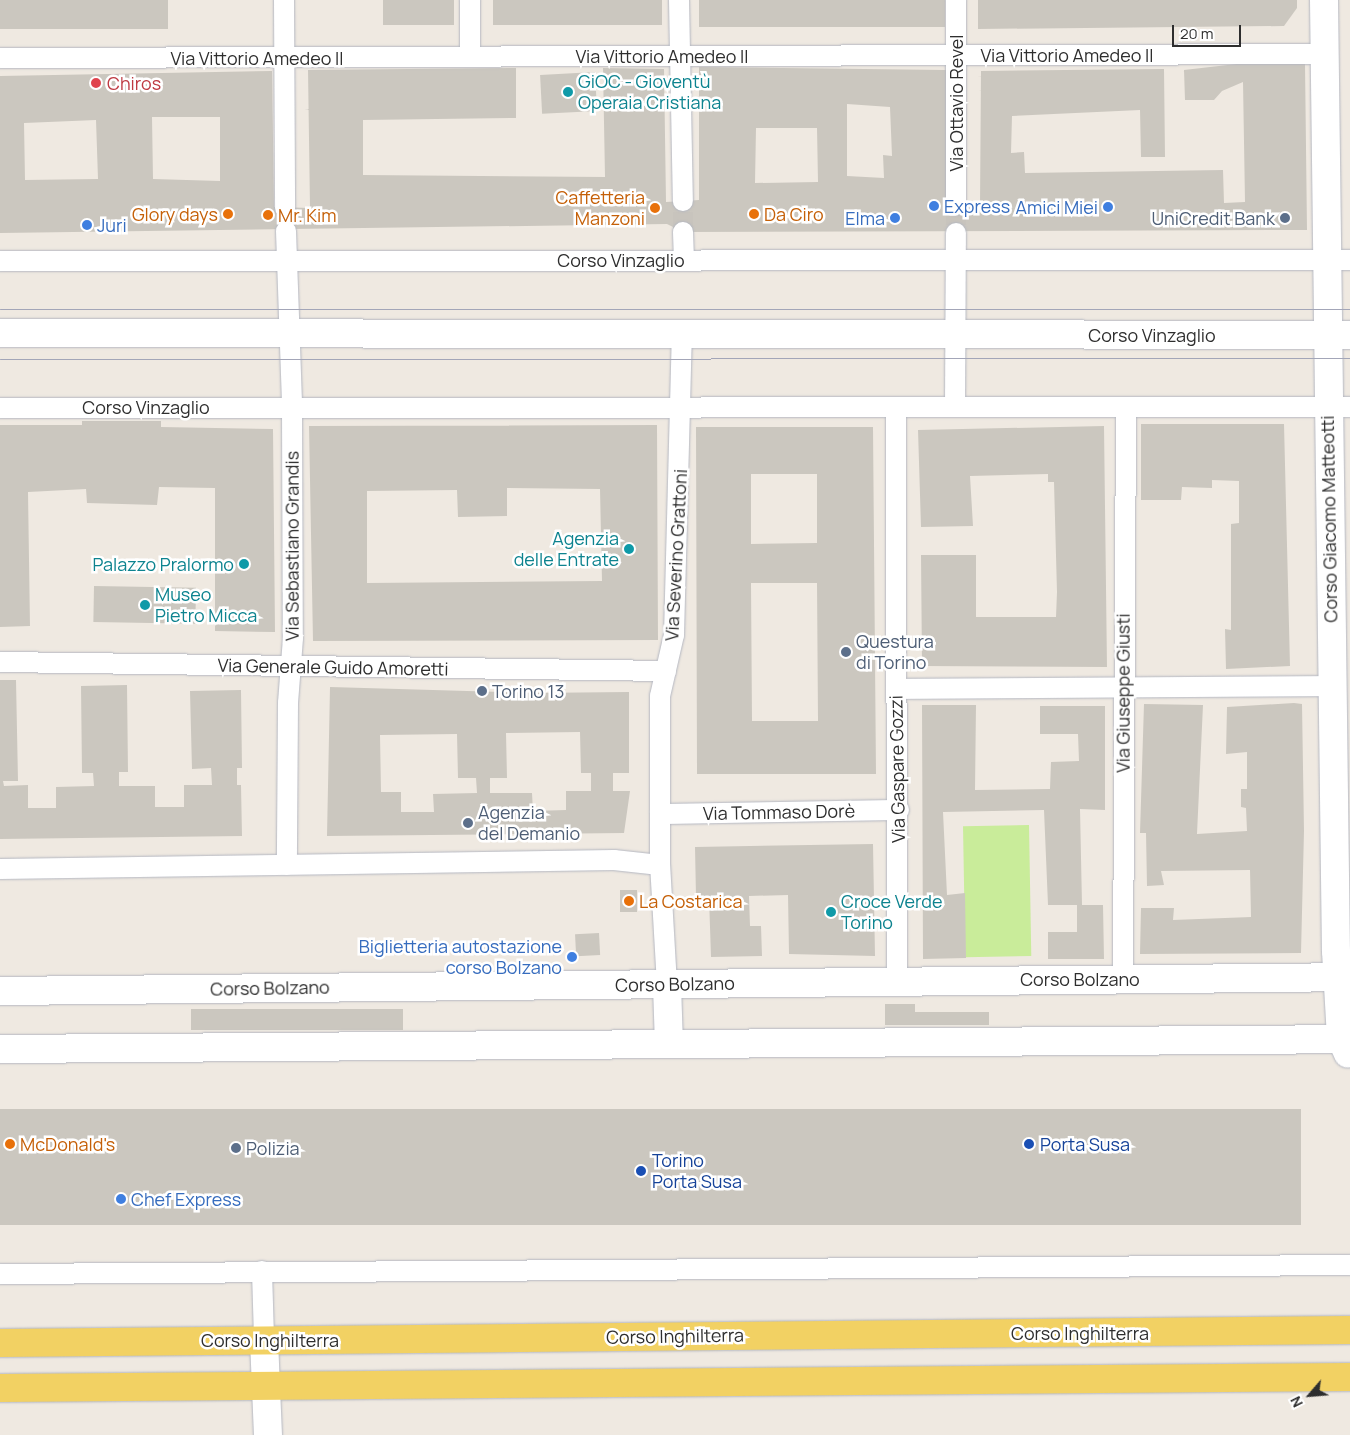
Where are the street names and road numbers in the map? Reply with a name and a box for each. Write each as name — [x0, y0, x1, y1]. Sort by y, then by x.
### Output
street label: Via Ottavio Revel — [945, 35, 967, 171]
street label: Via Vittorio Amedeo II — [981, 44, 1153, 66]
street label: Via Vittorio Amedeo II — [576, 45, 748, 67]
street label: Via Vittorio Amedeo II — [171, 47, 343, 69]
street label: Corso Vinzaglio — [557, 249, 685, 271]
street label: Corso Vinzaglio — [1088, 324, 1216, 346]
street label: Corso Vinzaglio — [82, 396, 210, 418]
street label: Corso Giacomo Matteotti — [1316, 415, 1342, 623]
street label: Via Sebastiano Grandis — [281, 451, 303, 641]
street label: Via Severino Grattoni — [661, 468, 691, 642]
street label: Via Giuseppe Giusti — [1112, 613, 1134, 773]
street label: Via Generale Guido Amoretti — [217, 654, 449, 680]
street label: Via Gaspare Gozzi — [885, 695, 909, 843]
street label: Via Tommaso Dorè — [703, 800, 855, 824]
street label: Corso Bolzano — [1020, 968, 1140, 990]
street label: Corso Bolzano — [615, 972, 735, 996]
street label: Corso Bolzano — [210, 976, 330, 1000]
street label: Corso Inghilterra — [1011, 1322, 1149, 1344]
street label: Corso Inghilterra — [606, 1324, 744, 1348]
street label: Corso Inghilterra — [201, 1329, 339, 1351]

